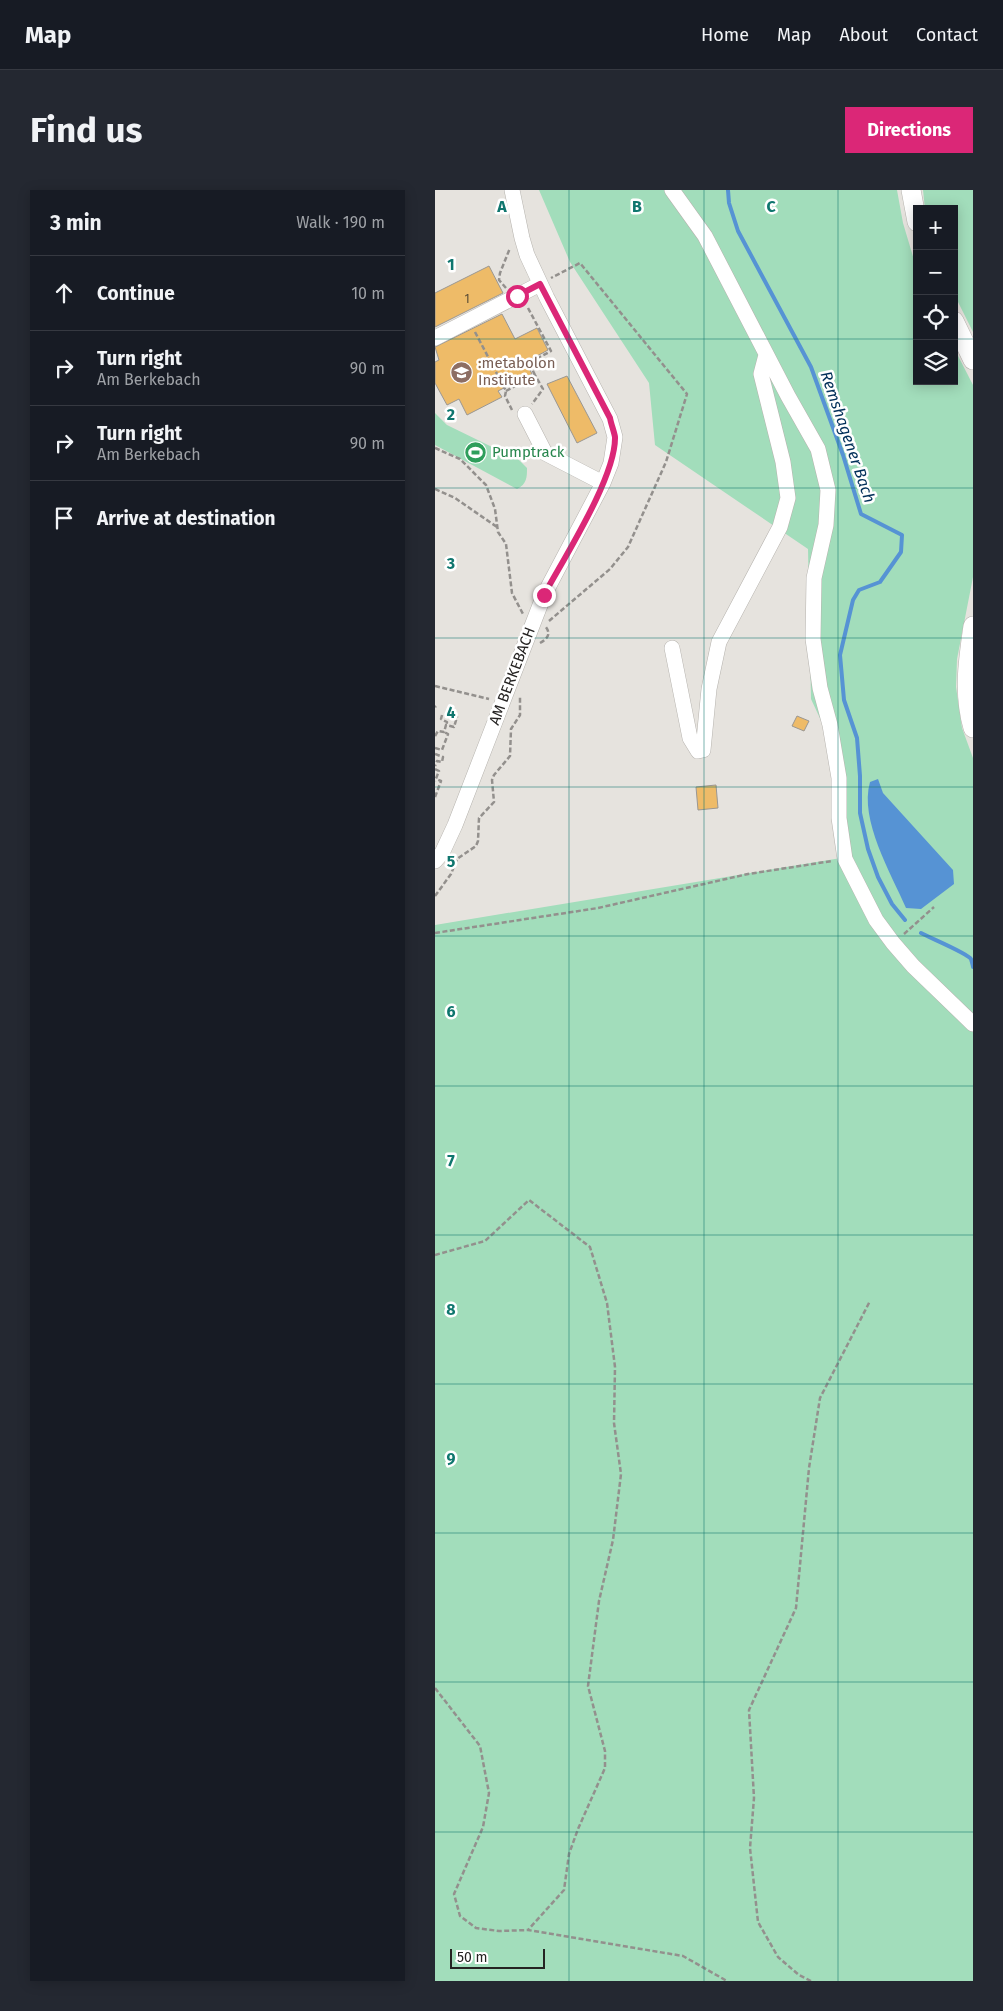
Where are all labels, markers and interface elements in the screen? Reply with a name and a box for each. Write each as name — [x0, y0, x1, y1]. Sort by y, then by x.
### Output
text: Map — [25, 21, 71, 49]
text: Home — [701, 24, 749, 46]
text: Map — [777, 24, 811, 46]
text: About — [839, 24, 888, 46]
text: Contact — [916, 24, 978, 46]
button: Directions — [845, 107, 973, 153]
text: Find us — [30, 109, 142, 151]
text: A — [496, 197, 507, 216]
text: B — [632, 197, 642, 216]
text: C — [766, 197, 776, 216]
map controls — [913, 205, 958, 385]
button: + — [913, 205, 958, 250]
text: 3 min — [50, 210, 102, 236]
text: Walk · 190 m — [296, 213, 385, 232]
button: − — [913, 250, 958, 295]
text: 1 — [447, 255, 455, 274]
icon: ahead — [50, 279, 78, 307]
text: Continue — [97, 282, 175, 305]
text: 10 m — [351, 284, 385, 303]
route start — [506, 285, 529, 308]
house number: 1 — [464, 292, 470, 306]
button: locate — [913, 295, 958, 340]
button: layers — [913, 340, 958, 385]
text: Turn right — [97, 347, 182, 370]
icon: right — [50, 354, 78, 382]
place label: :metabolon Institute — [478, 354, 556, 389]
text: 90 m — [350, 359, 385, 378]
school or university icon: :metabolon Institute — [450, 360, 474, 384]
water label: Remshagener Bach — [817, 369, 879, 505]
text: Am Berkebach — [97, 370, 201, 389]
text: 2 — [447, 405, 455, 424]
text: Turn right — [97, 422, 182, 445]
icon: right — [50, 429, 78, 457]
text: 90 m — [350, 434, 385, 453]
sports icon: Pumptrack — [464, 440, 488, 464]
place label: Pumptrack — [492, 443, 565, 461]
text: Am Berkebach — [97, 445, 201, 464]
icon: arrive — [50, 504, 78, 532]
text: Arrive at destination — [97, 507, 276, 530]
text: 3 — [446, 554, 455, 573]
route end — [533, 584, 556, 607]
street label: AM BERKEBACH — [485, 624, 539, 728]
text: 4 — [446, 703, 456, 722]
text: 5 — [447, 852, 456, 871]
text: 6 — [446, 1002, 456, 1021]
text: 7 — [447, 1151, 455, 1170]
text: 8 — [446, 1300, 456, 1319]
text: 9 — [447, 1449, 456, 1468]
scale bar — [450, 1946, 545, 1969]
text: 50 m — [457, 1949, 488, 1966]

